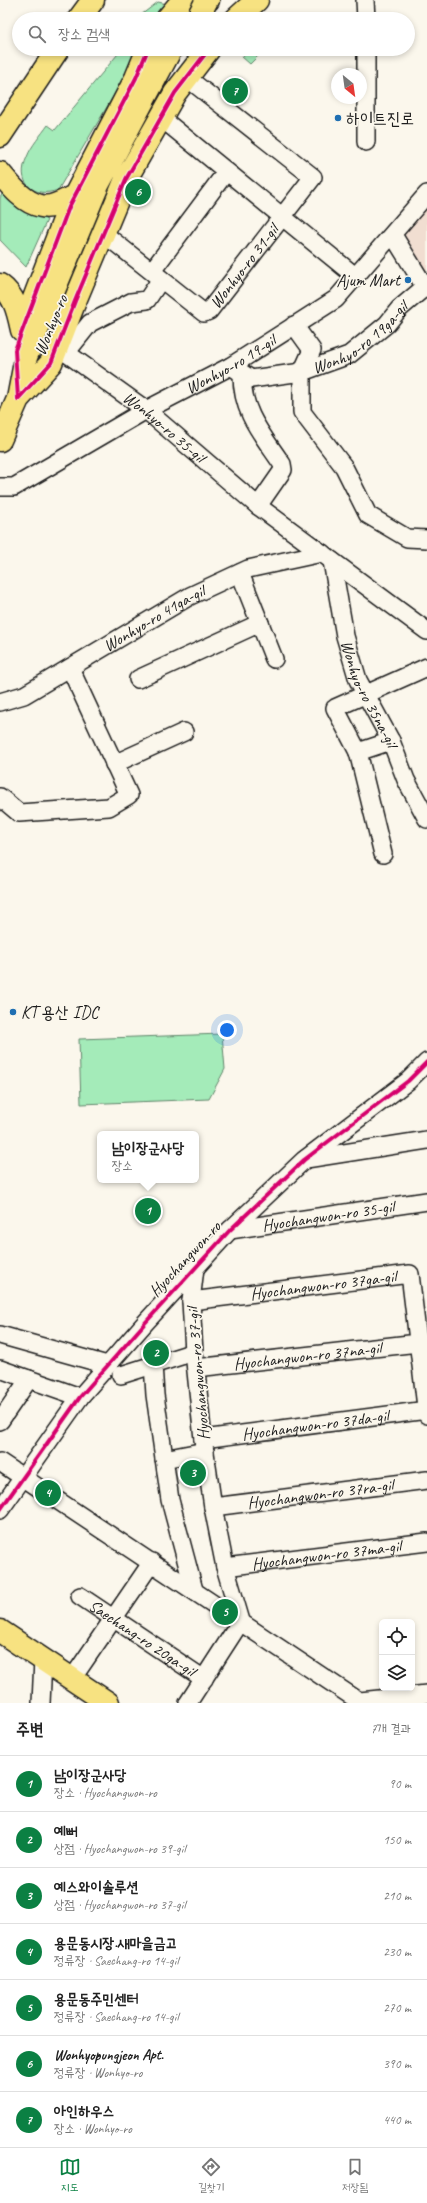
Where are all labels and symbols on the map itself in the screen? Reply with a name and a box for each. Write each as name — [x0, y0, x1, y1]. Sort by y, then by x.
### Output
north arrow — [331, 68, 367, 104]
pin: 7 — [222, 76, 248, 106]
place label: 하이트진로 — [346, 108, 414, 129]
marker: 하이트진로 — [333, 113, 343, 123]
pin: 6 — [125, 177, 151, 207]
street label: Wonhyo-ro 31-gil — [205, 218, 285, 312]
place label: Ajum Mart — [336, 270, 402, 291]
marker: Ajum Mart — [403, 275, 413, 285]
street label: Wonhyo-ro — [29, 291, 73, 358]
street label: Wonhyo-ro 19ga-gil — [309, 294, 414, 378]
street label: Wonhyo-ro 19-gil — [182, 328, 282, 398]
street label: Wonhyo-ro 35-gil — [119, 387, 212, 469]
street label: Wonhyo-ro 41ga-gil — [99, 579, 211, 656]
street label: Wonhyo-ro 35na-gil — [336, 638, 404, 753]
place label: KT 용산 IDC — [21, 1002, 101, 1023]
marker: KT 용산 IDC — [8, 1007, 18, 1017]
your location — [217, 1020, 237, 1040]
street label: Hyochangwon-ro 35-gil — [261, 1195, 398, 1236]
pin: 1 — [135, 1196, 161, 1226]
street label: Hyochangwon-ro — [145, 1216, 226, 1301]
street label: Hyochangwon-ro 37ga-gil — [249, 1265, 400, 1304]
street label: Hyochangwon-ro 37-gil — [181, 1304, 214, 1441]
street label: Hyochangwon-ro 37na-gil — [232, 1336, 385, 1374]
pin: 2 — [143, 1338, 169, 1368]
street label: Hyochangwon-ro 37da-gil — [241, 1404, 393, 1444]
pin: 3 — [180, 1458, 206, 1488]
street label: Hyochangwon-ro 37ra-gil — [246, 1473, 397, 1513]
pin: 4 — [35, 1478, 61, 1508]
street label: Hyochangwon-ro 37ma-gil — [250, 1534, 405, 1574]
street label: Saechang-ro 20ga-gil — [85, 1595, 202, 1683]
pin: 5 — [212, 1597, 238, 1627]

